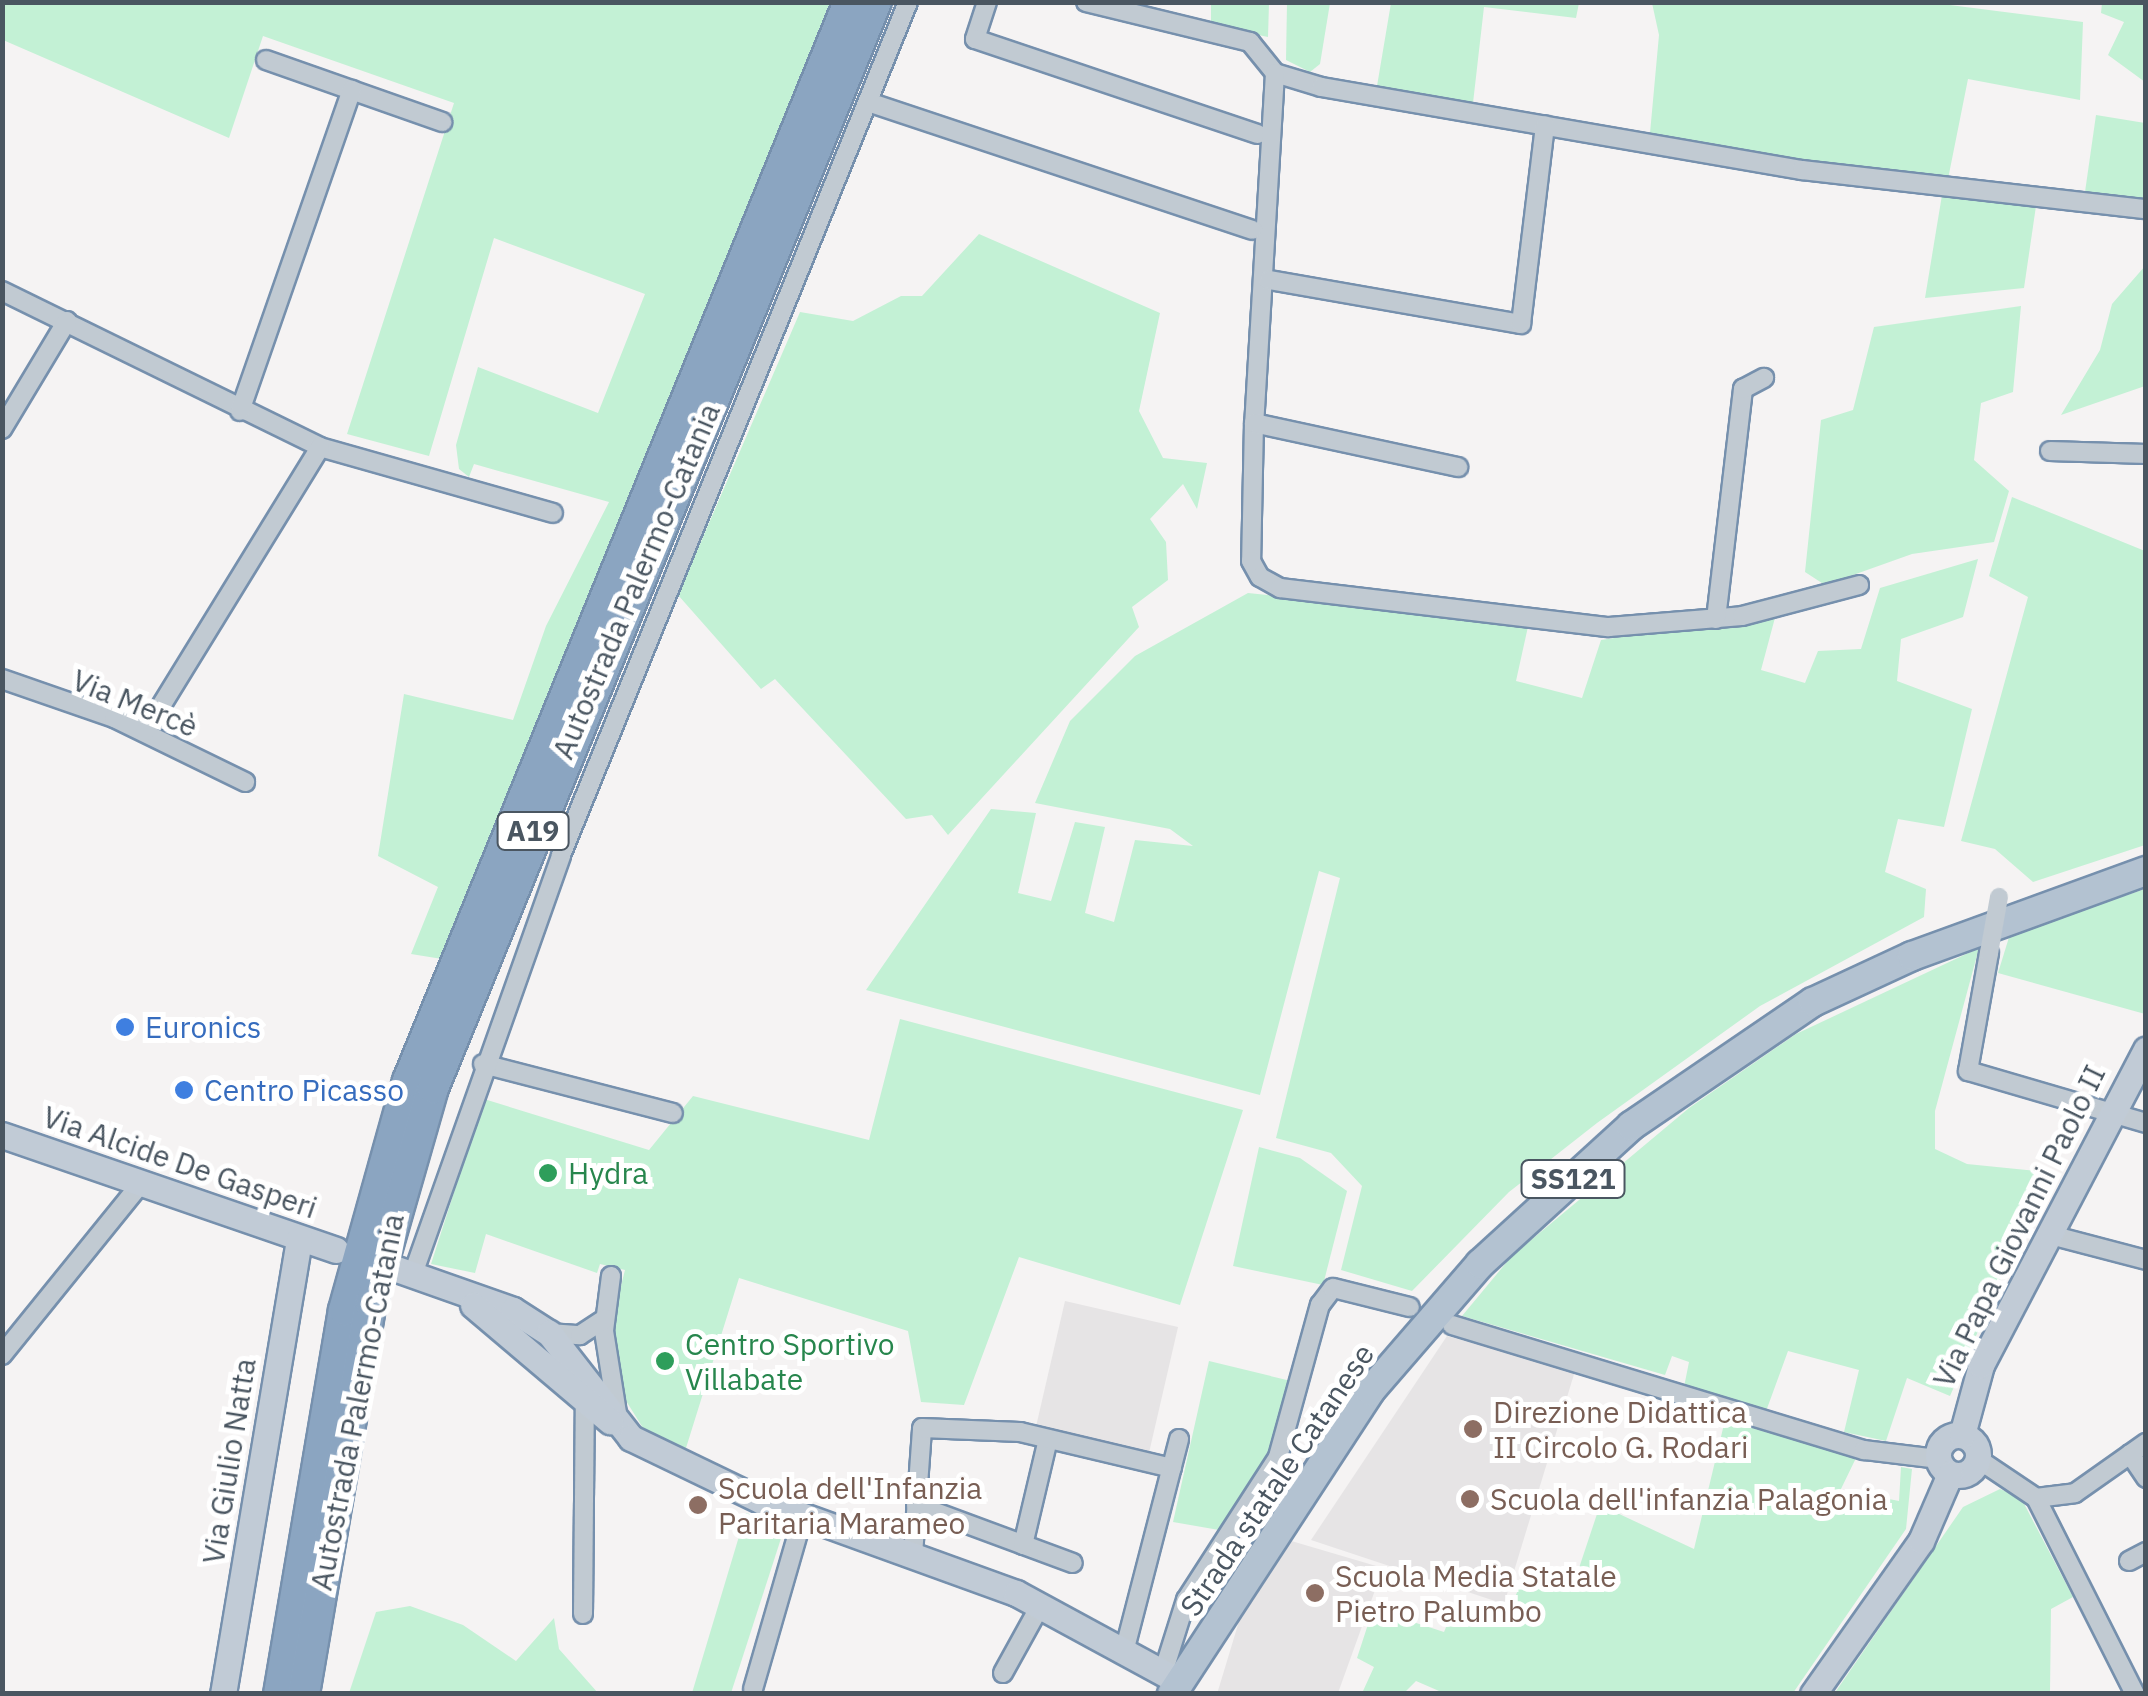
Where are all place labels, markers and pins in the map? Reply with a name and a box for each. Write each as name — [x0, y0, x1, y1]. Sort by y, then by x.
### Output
place label: Euronics — [145, 1009, 261, 1045]
marker: Euronics — [114, 1016, 136, 1038]
place label: Centro Picasso — [204, 1072, 404, 1108]
marker: Centro Picasso — [173, 1079, 195, 1101]
place label: Hydra — [568, 1155, 648, 1191]
marker: Hydra — [537, 1162, 559, 1184]
place label: Centro Sportivo Villabate — [685, 1326, 895, 1396]
marker: Centro Sportivo Villabate — [654, 1350, 676, 1372]
place label: Direzione Didattica II Circolo G. Rodari — [1493, 1394, 1748, 1464]
marker: Direzione Didattica II Circolo G. Rodari — [1462, 1418, 1484, 1440]
place label: Scuola dell'Infanzia Paritaria Marameo — [718, 1470, 982, 1540]
place label: Scuola dell'infanzia Palagonia — [1490, 1481, 1888, 1517]
marker: Scuola dell'infanzia Palagonia — [1459, 1488, 1481, 1510]
marker: Scuola dell'Infanzia Paritaria Marameo — [687, 1494, 709, 1516]
place label: Scuola Media Statale Pietro Palumbo — [1335, 1558, 1617, 1628]
marker: Scuola Media Statale Pietro Palumbo — [1304, 1582, 1326, 1604]

